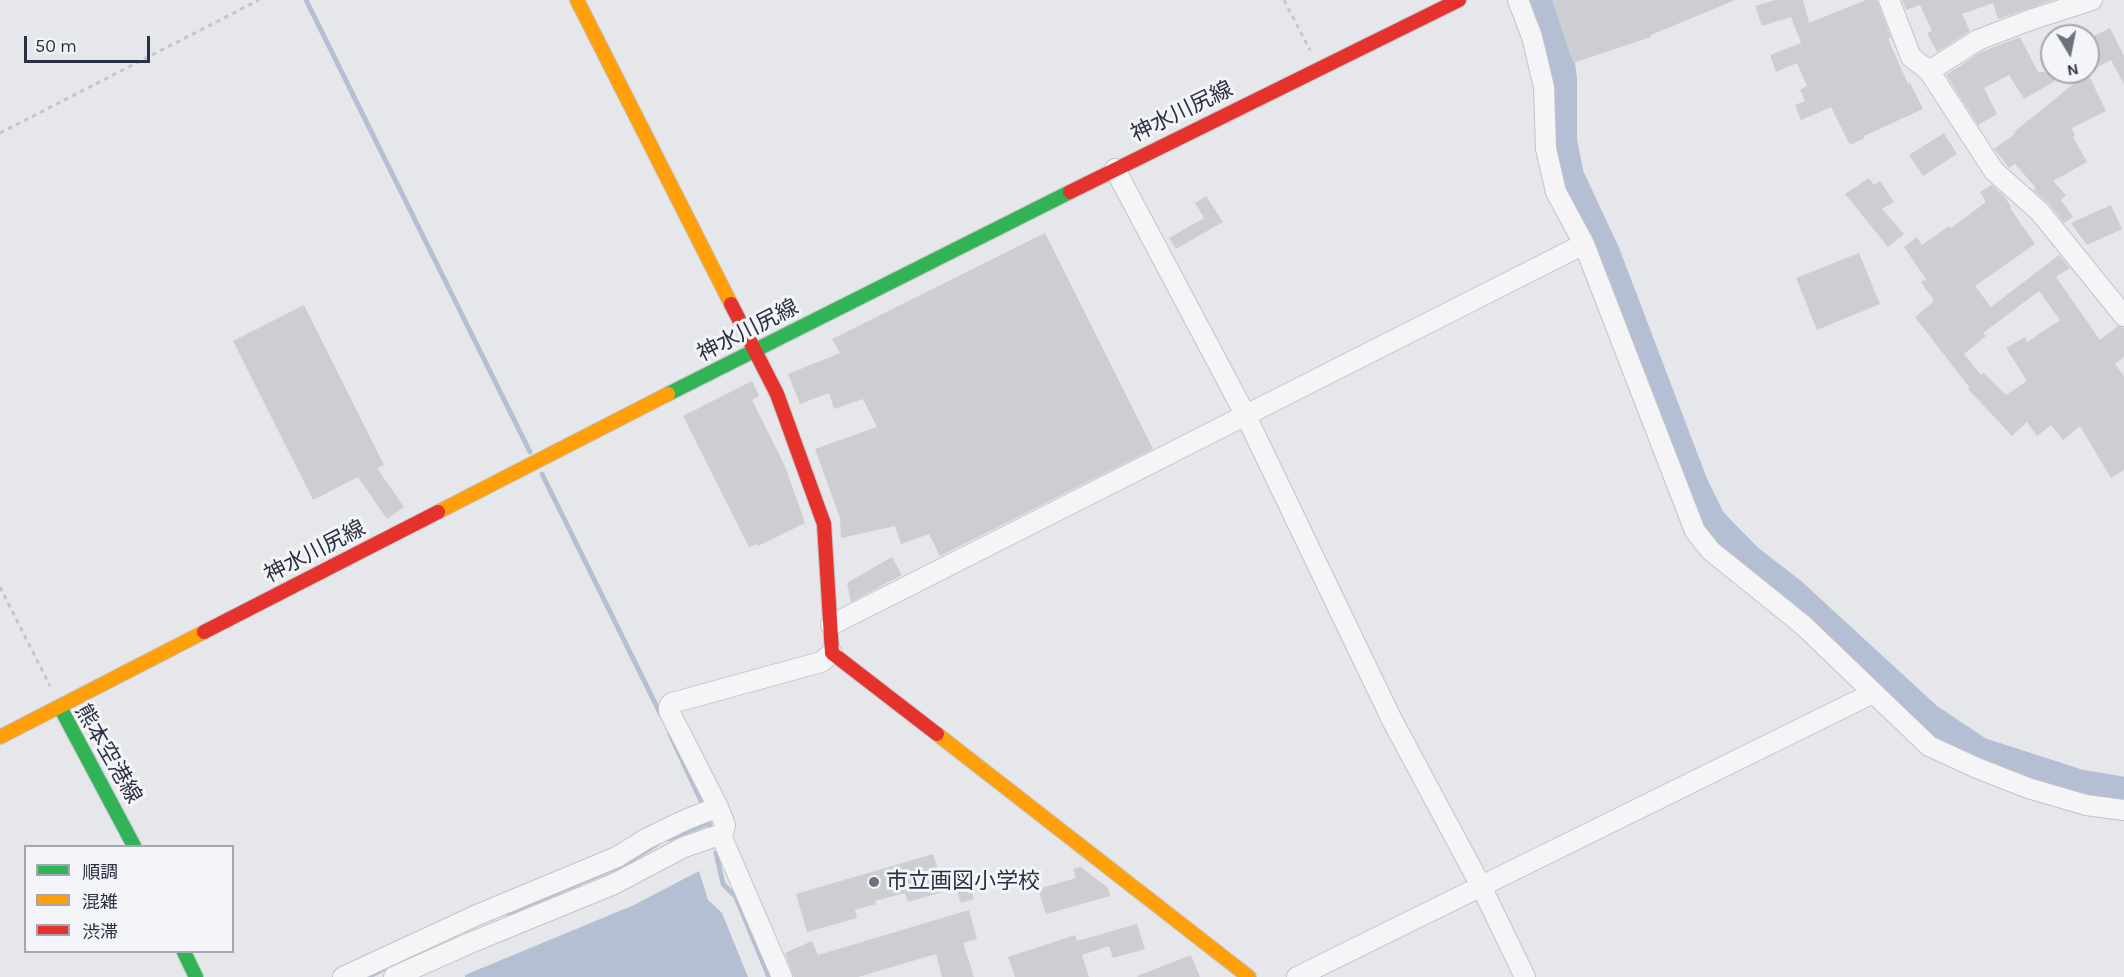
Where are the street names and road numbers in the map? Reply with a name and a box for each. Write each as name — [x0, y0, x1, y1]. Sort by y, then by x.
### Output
street label: 神水川尻線 — [1127, 76, 1237, 148]
street label: 神水川尻線 — [693, 294, 803, 368]
street label: 神水川尻線 — [260, 515, 370, 589]
street label: 熊本空港線 — [69, 700, 147, 808]

